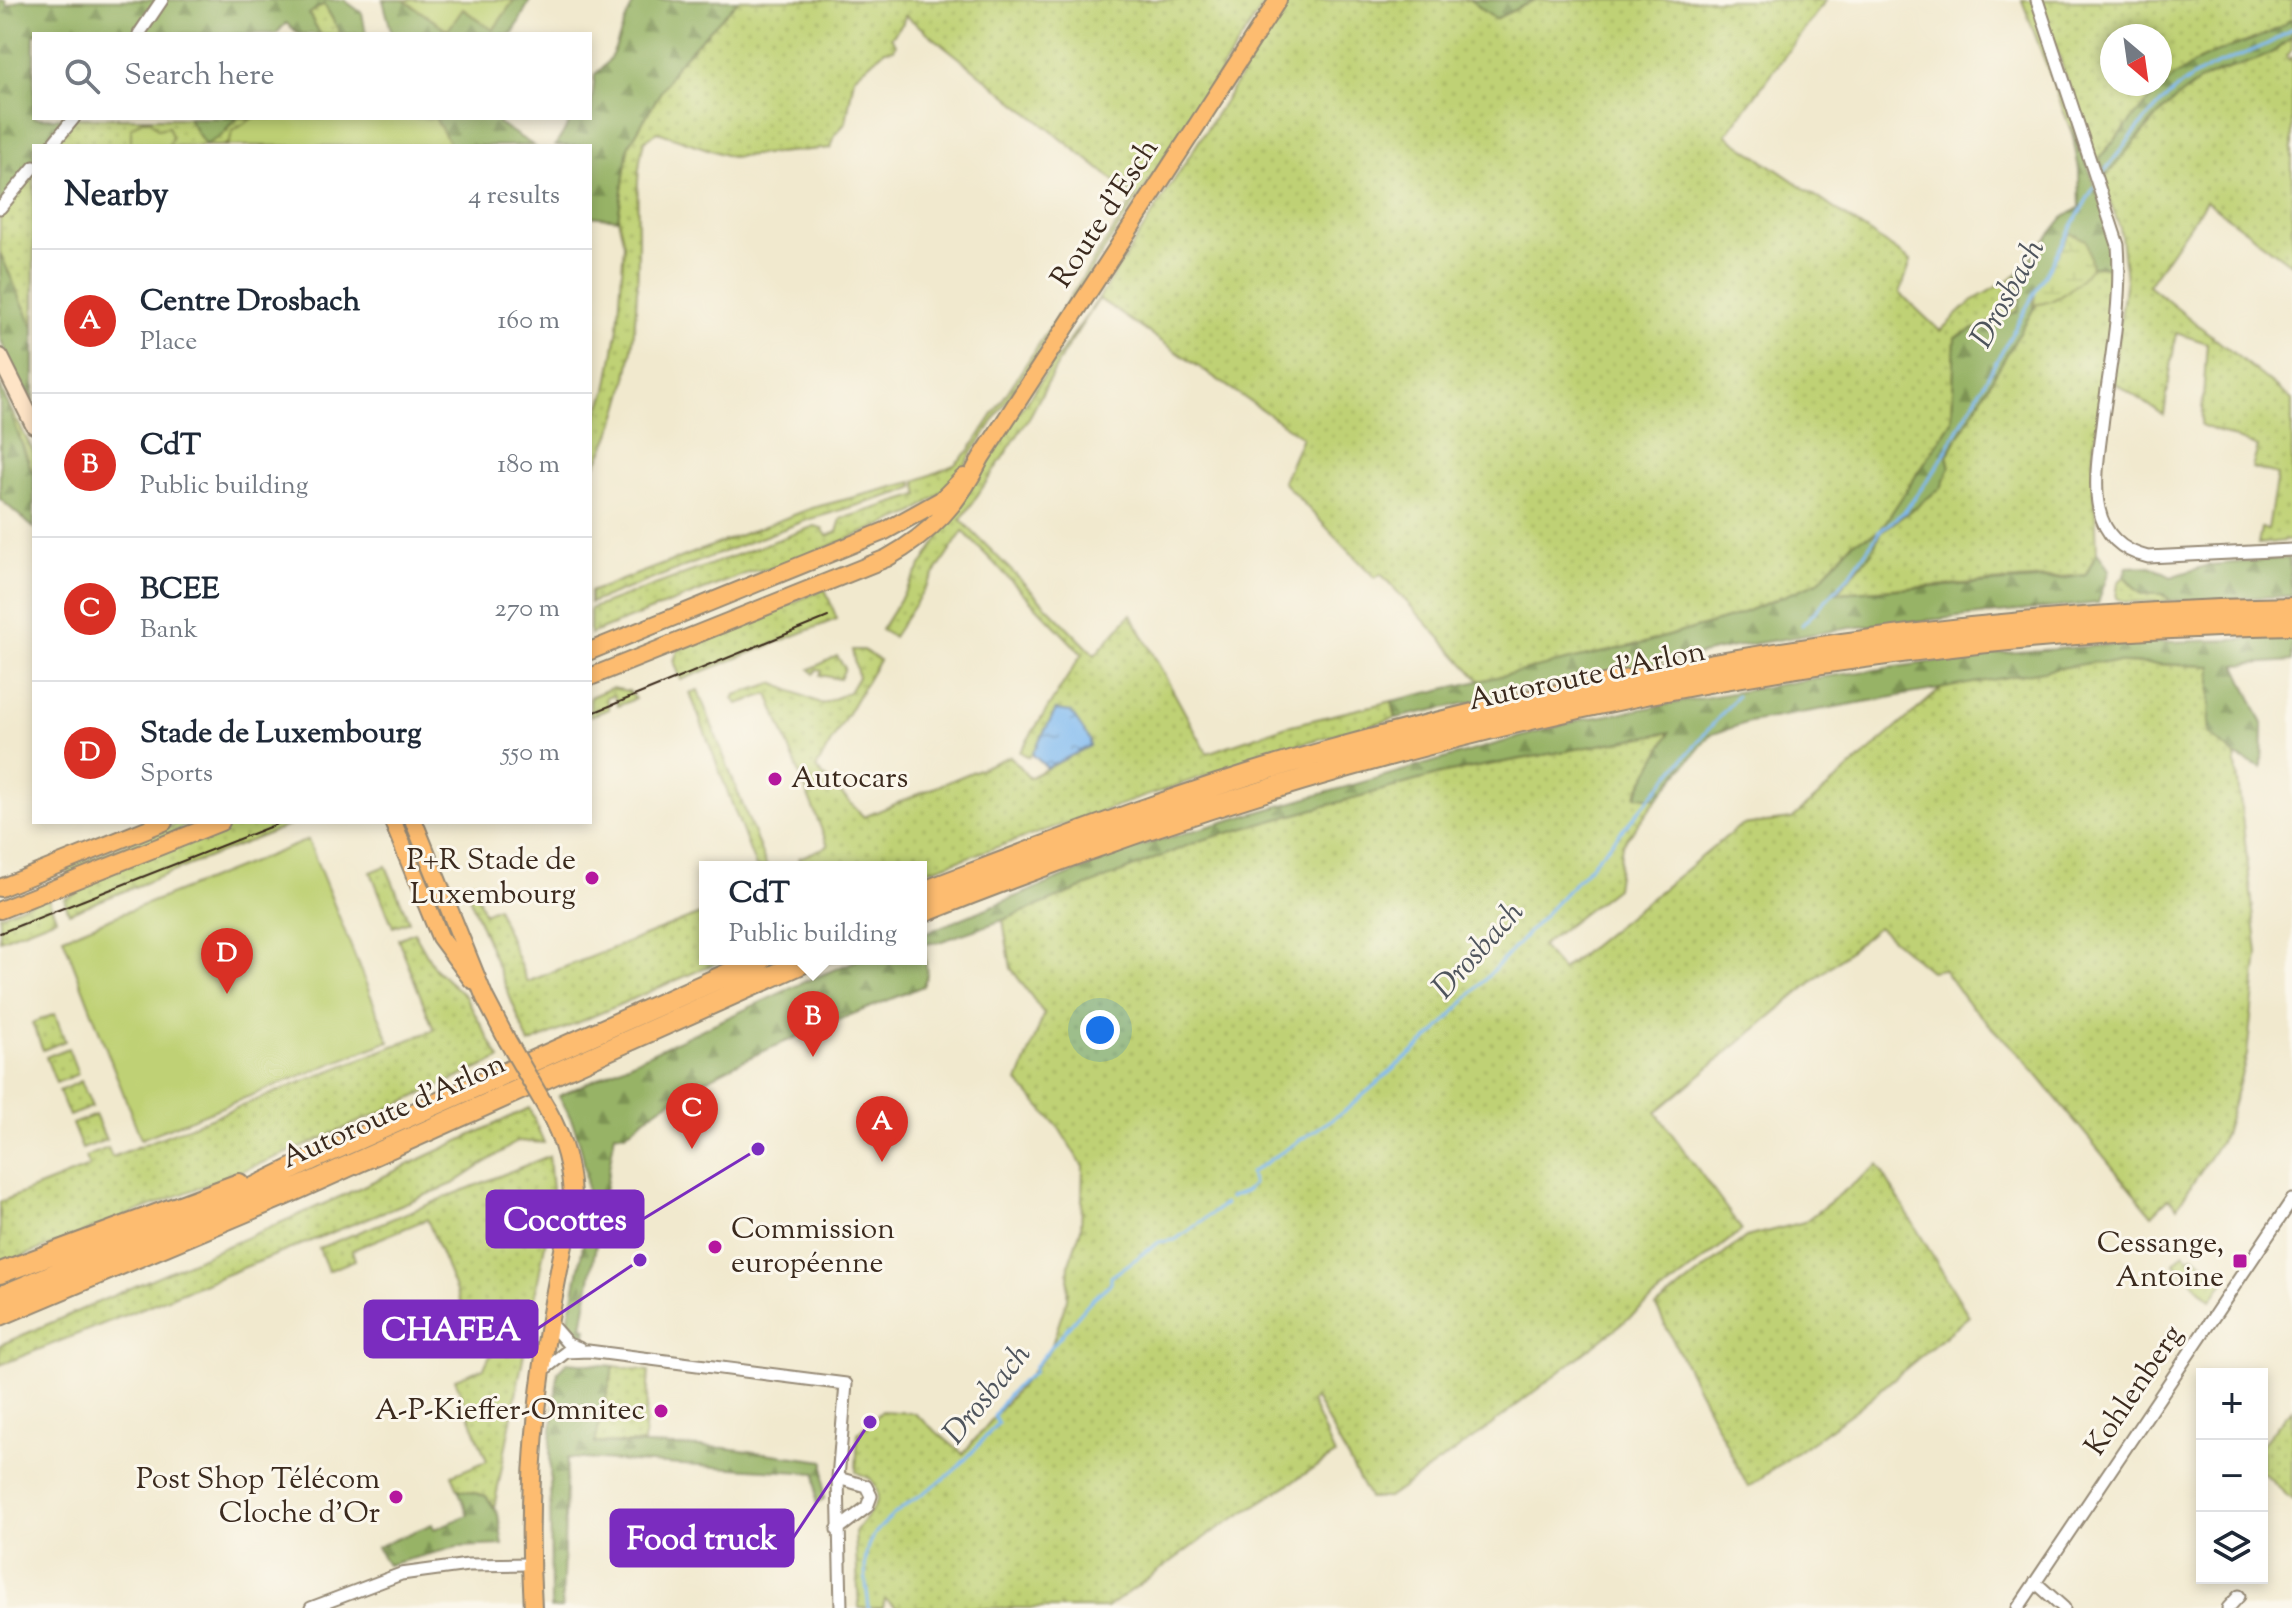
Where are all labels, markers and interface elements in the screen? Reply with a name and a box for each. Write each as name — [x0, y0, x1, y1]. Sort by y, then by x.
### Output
north arrow — [2100, 24, 2172, 96]
search box — [32, 32, 592, 120]
icon: search — [60, 54, 104, 98]
text: Search here — [124, 55, 274, 98]
street label: Route d'Esch — [1042, 130, 1171, 297]
text: Nearby — [64, 172, 169, 221]
text: 4 results — [468, 178, 560, 215]
water label: Drosbach — [1960, 231, 2058, 357]
text: Centre Drosbach — [140, 281, 360, 324]
text: A — [79, 303, 101, 340]
text: 160 m — [497, 303, 560, 340]
text: Place — [140, 324, 197, 361]
text: CdT — [140, 425, 201, 468]
text: B — [82, 447, 98, 484]
text: 180 m — [497, 447, 560, 484]
text: Public building — [140, 468, 308, 505]
text: BCEE — [140, 569, 219, 612]
text: C — [80, 591, 100, 628]
text: 270 m — [495, 591, 560, 628]
text: Bank — [140, 612, 198, 649]
street label: Autoroute d'Arlon — [1465, 631, 1710, 723]
text: Stade de Luxembourg — [140, 713, 422, 756]
text: D — [80, 735, 100, 772]
text: 550 m — [501, 735, 560, 772]
text: Sports — [140, 756, 213, 793]
place label: Autocars — [791, 758, 908, 801]
marker: Autocars — [766, 770, 784, 788]
place label: P+R Stade de Luxembourg — [407, 840, 576, 917]
popup — [699, 861, 927, 965]
marker: P+R Stade de Luxembourg — [583, 869, 601, 887]
text: CdT — [729, 873, 790, 916]
water label: Drosbach — [1422, 891, 1536, 1010]
text: Public building — [729, 916, 897, 953]
pin: D — [201, 928, 253, 994]
pin: B — [787, 991, 839, 1057]
your location — [1080, 1010, 1120, 1050]
street label: Autoroute d'Arlon — [275, 1043, 513, 1181]
pin: C — [666, 1083, 718, 1149]
pin: A — [856, 1096, 908, 1162]
callout: Cocottes — [487, 1191, 643, 1247]
text: Cocottes — [503, 1199, 627, 1245]
place label: Commission européenne — [731, 1209, 895, 1286]
place label: Cessange, Antoine — [2097, 1223, 2224, 1300]
marker: Commission européenne — [706, 1238, 724, 1256]
marker: Cessange, Antoine — [2231, 1252, 2249, 1270]
callout: CHAFEA — [365, 1301, 537, 1357]
text: CHAFEA — [381, 1309, 521, 1355]
street label: Kohlenberg — [2075, 1317, 2195, 1465]
water label: Drosbach — [933, 1334, 1043, 1455]
map controls — [2196, 1368, 2268, 1584]
button: + — [2196, 1368, 2268, 1440]
place label: A-P-Kieffer-Omnitec — [375, 1390, 645, 1433]
marker: A-P-Kieffer-Omnitec — [652, 1402, 670, 1420]
button: − — [2196, 1440, 2268, 1512]
place label: Post Shop Télécom Cloche d'Or — [136, 1459, 380, 1536]
marker: Post Shop Télécom Cloche d'Or — [387, 1488, 405, 1506]
callout: Food truck — [611, 1510, 793, 1566]
button: layers — [2196, 1512, 2268, 1584]
text: Food truck — [627, 1518, 778, 1564]

